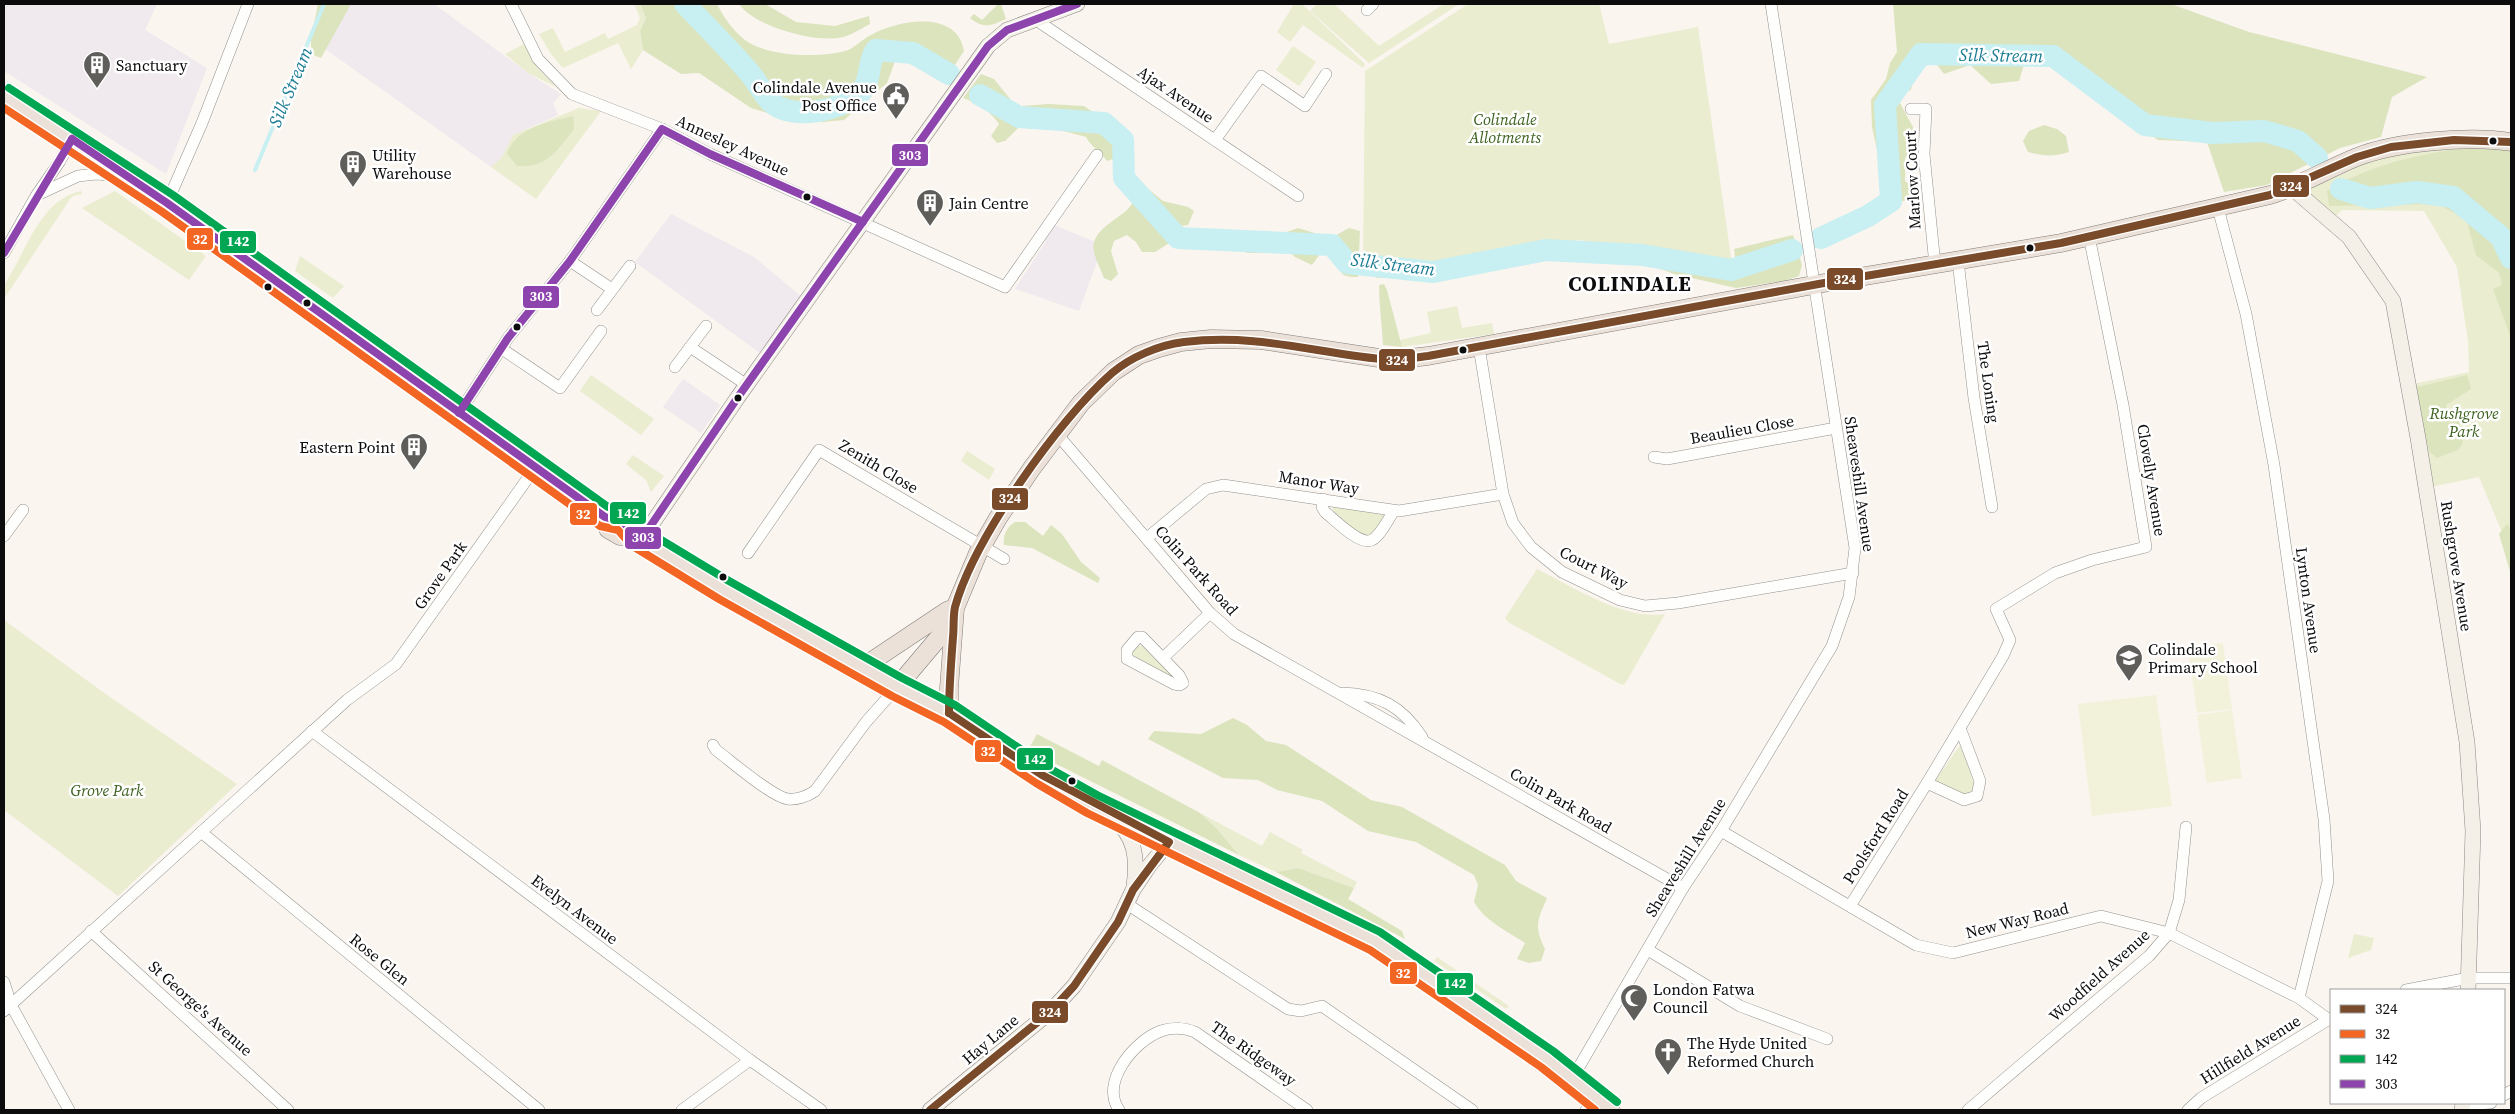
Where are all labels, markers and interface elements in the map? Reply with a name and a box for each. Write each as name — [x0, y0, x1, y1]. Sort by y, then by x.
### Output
water label: Silk Stream — [1959, 42, 2044, 68]
water label: Silk Stream — [262, 43, 318, 131]
building icon: Sanctuary — [82, 50, 112, 89]
place label: Sanctuary — [116, 54, 188, 76]
street label: Ajax Avenue — [1133, 60, 1219, 128]
place label: Colindale Avenue Post Office — [753, 76, 877, 116]
public building icon: Colindale Avenue Post Office — [881, 81, 911, 120]
park label: Colindale Allotments — [1468, 108, 1541, 148]
street label: Annesley Avenue — [673, 109, 793, 181]
street label: Marlow Court — [1898, 129, 1926, 230]
unlabelled marker — [2488, 136, 2498, 146]
line badge: 303 — [891, 143, 929, 167]
place label: Utility Warehouse — [372, 144, 452, 184]
text: 303 — [899, 145, 922, 165]
building icon: Utility Warehouse — [338, 149, 368, 188]
line badge: 324 — [2272, 174, 2310, 198]
text: 324 — [2280, 176, 2303, 196]
building icon: Jain Centre — [915, 188, 945, 227]
unlabelled marker — [802, 192, 812, 202]
place label: Jain Centre — [948, 192, 1029, 214]
line badge: 32 — [186, 227, 214, 251]
text: 32 — [192, 229, 208, 249]
line badge: 142 — [219, 230, 257, 254]
text: 142 — [227, 231, 250, 251]
unlabelled marker — [2025, 243, 2035, 253]
water label: Silk Stream — [1350, 246, 1437, 282]
line badge: 324 — [1826, 267, 1864, 291]
district label: COLINDALE — [1568, 269, 1692, 298]
text: 324 — [1834, 269, 1857, 289]
unlabelled marker — [263, 282, 273, 292]
line badge: 303 — [522, 285, 560, 309]
text: 303 — [530, 286, 553, 306]
unlabelled marker — [302, 298, 312, 308]
unlabelled marker — [512, 322, 522, 332]
street label: The Loning — [1972, 340, 2006, 424]
unlabelled marker — [1458, 345, 1468, 355]
line badge: 324 — [1378, 348, 1416, 372]
text: 324 — [1386, 350, 1409, 370]
unlabelled marker — [733, 393, 743, 403]
park label: Rushgrove Park — [2428, 402, 2499, 442]
street label: Beaulieu Close — [1688, 409, 1796, 449]
street label: Sheaveshill Avenue — [1840, 415, 1880, 553]
street label: Clovelly Avenue — [2132, 422, 2172, 538]
building icon: Eastern Point — [399, 432, 429, 471]
street label: Zenith Close — [835, 434, 923, 498]
place label: Eastern Point — [299, 436, 396, 458]
street label: Manor Way — [1277, 465, 1362, 499]
line badge: 324 — [991, 487, 1029, 511]
text: 324 — [999, 488, 1022, 508]
street label: Rushgrove Avenue — [2436, 499, 2478, 633]
line badge: 142 — [609, 501, 647, 525]
line badge: 32 — [569, 502, 598, 526]
text: 142 — [617, 503, 640, 523]
text: 32 — [575, 504, 591, 524]
street label: Colin Park Road — [1151, 520, 1243, 620]
line badge: 303 — [624, 526, 662, 550]
text: 303 — [632, 527, 655, 547]
street label: Grove Park — [408, 536, 472, 614]
street label: Court Way — [1556, 540, 1633, 594]
street label: Lynton Avenue — [2291, 546, 2327, 654]
unlabelled marker — [718, 572, 728, 582]
place label: Colindale Primary School — [2148, 638, 2258, 678]
school or university icon: Colindale Primary School — [2114, 643, 2144, 682]
line badge: 32 — [974, 739, 1002, 763]
text: 32 — [980, 741, 996, 761]
line badge: 142 — [1016, 747, 1054, 771]
text: 142 — [1024, 749, 1047, 769]
street label: Colin Park Road — [1506, 762, 1616, 838]
unlabelled marker — [1067, 776, 1077, 786]
park label: Grove Park — [71, 779, 144, 801]
street label: Poolsford Road — [1837, 784, 1913, 888]
street label: Sheaveshill Avenue — [1640, 793, 1730, 921]
street label: Evelyn Avenue — [527, 869, 623, 949]
street label: New Way Road — [1963, 897, 2071, 943]
street label: Woodfield Avenue — [2044, 924, 2154, 1026]
street label: Rose Glen — [345, 928, 415, 990]
street label: St George's Avenue — [144, 955, 258, 1061]
line badge: 32 — [1389, 961, 1418, 985]
text: 32 — [1395, 963, 1411, 983]
line badge: 142 — [1436, 972, 1474, 996]
text: 142 — [1444, 973, 1467, 993]
place label: London Fatwa Council — [1653, 978, 1755, 1018]
mosque icon: London Fatwa Council — [1619, 983, 1649, 1022]
legend — [2330, 989, 2505, 1104]
text: 324 — [2375, 998, 2398, 1019]
line badge: 324 — [1031, 1000, 1069, 1024]
text: 324 — [1039, 1002, 1062, 1022]
street label: Hay Lane — [957, 1009, 1023, 1069]
street label: Hillfield Avenue — [2196, 1009, 2304, 1089]
street label: The Ridgeway — [1207, 1015, 1302, 1091]
text: 32 — [2375, 1023, 2390, 1044]
place label: The Hyde United Reformed Church — [1687, 1032, 1815, 1072]
church icon: The Hyde United Reformed Church — [1653, 1037, 1683, 1076]
text: 142 — [2375, 1048, 2398, 1069]
text: 303 — [2375, 1073, 2398, 1094]

